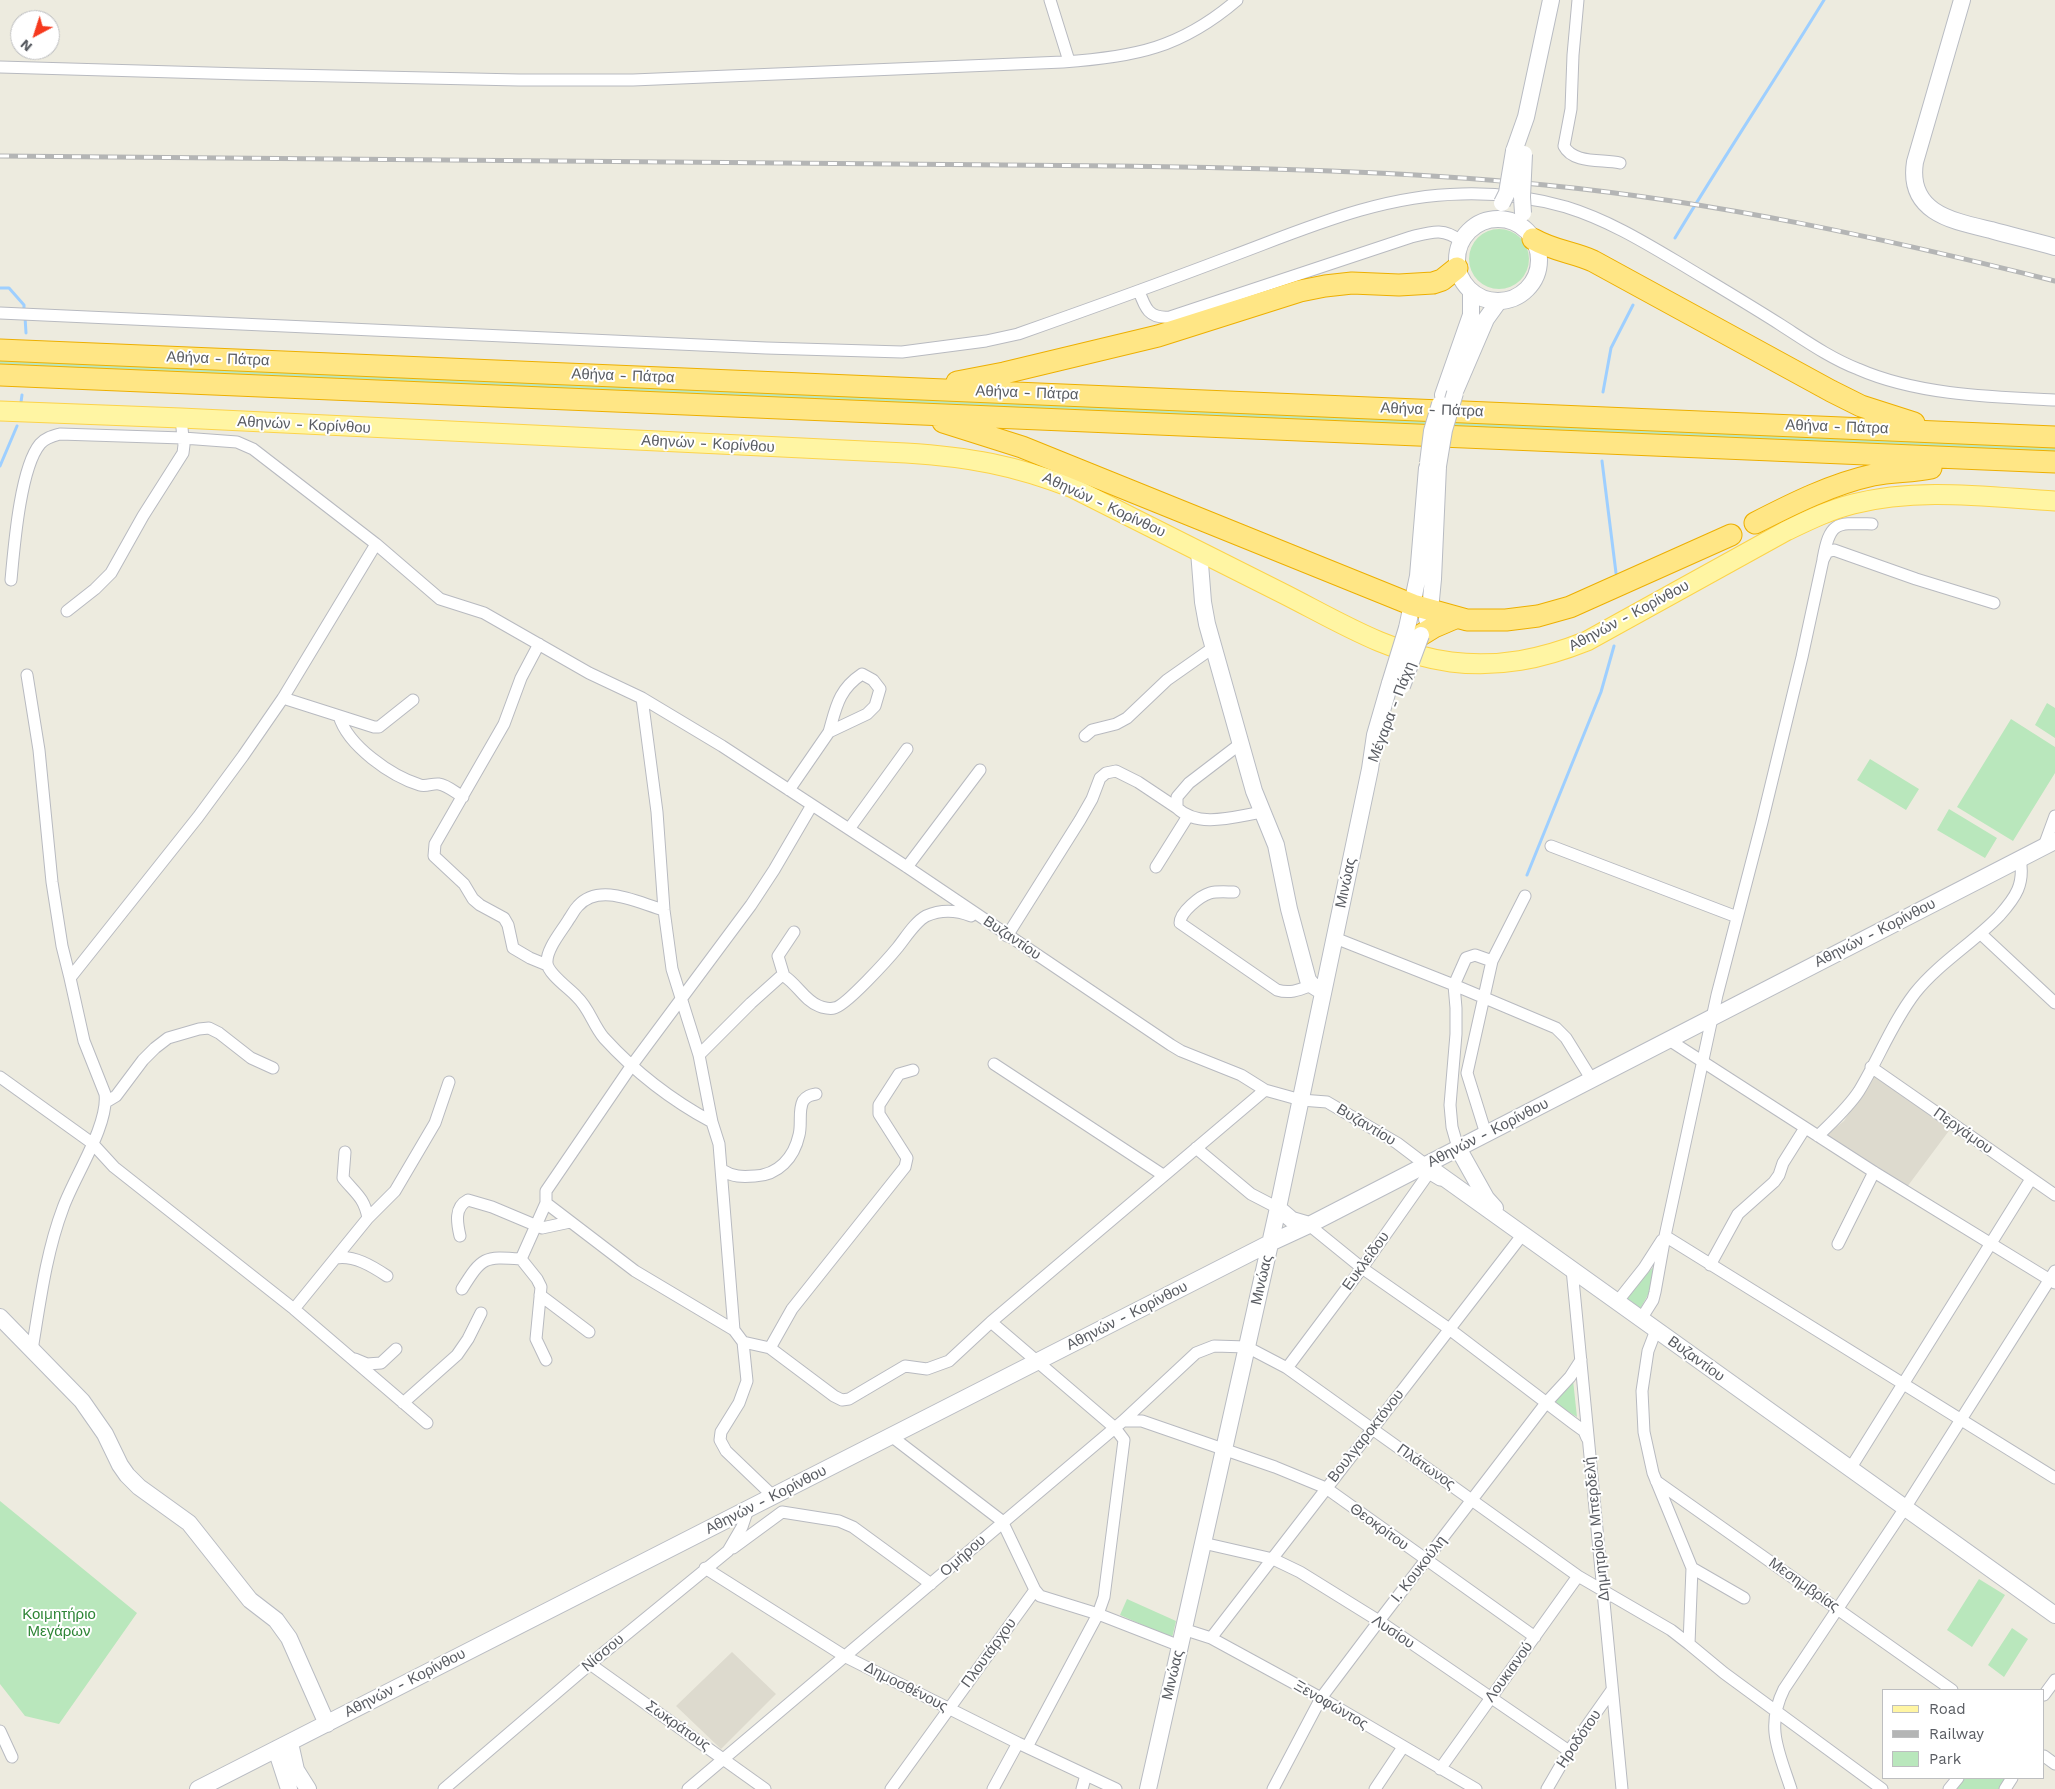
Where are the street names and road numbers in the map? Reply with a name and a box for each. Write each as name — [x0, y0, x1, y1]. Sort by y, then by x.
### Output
street label: Αθήνα - Πάτρα — [166, 348, 270, 370]
street label: Αθήνα - Πάτρα — [571, 365, 675, 387]
street label: Αθήνα - Πάτρα — [975, 382, 1079, 404]
street label: Αθήνα - Πάτρα — [1380, 399, 1484, 421]
street label: Αθηνών - Κορίνθου — [237, 413, 371, 437]
street label: Αθήνα - Πάτρα — [1785, 416, 1889, 438]
street label: Αθηνών - Κορίνθου — [641, 432, 775, 456]
street label: Αθηνών - Κορίνθου — [1040, 469, 1168, 541]
street label: Αθηνών - Κορίνθου — [1566, 577, 1692, 655]
street label: Μέγαρα - Πάχη — [1365, 659, 1419, 765]
street label: Μινώας — [1332, 856, 1360, 910]
street label: Αθηνών - Κορίνθου — [1811, 895, 1939, 971]
street label: Βυζαντίου — [980, 912, 1044, 964]
street label: Αθηνών - Κορίνθου — [1424, 1095, 1552, 1171]
street label: Βυζαντίου — [1333, 1100, 1399, 1150]
street label: Περγάμου — [1930, 1104, 1996, 1158]
street label: Ευκλείδου — [1339, 1228, 1393, 1294]
street label: Μινώας — [1248, 1253, 1276, 1307]
street label: Αθηνών - Κορίνθου — [1063, 1278, 1191, 1354]
street label: Βυζαντίου — [1664, 1332, 1728, 1386]
street label: Βουλγαροκτόνου — [1324, 1386, 1408, 1486]
street label: Πλάτωνος — [1393, 1440, 1459, 1494]
street label: Δημητρίου Μπερδελή — [1580, 1456, 1614, 1602]
street label: Αθηνών - Κορίνθου — [702, 1462, 830, 1538]
street label: Θεοκρίτου — [1346, 1500, 1412, 1554]
street label: Ομήρου — [937, 1531, 989, 1581]
street label: Ι. Κουκούλη — [1387, 1532, 1451, 1606]
street label: Μεσημβρίας — [1765, 1554, 1843, 1616]
street label: Λυσίου — [1368, 1611, 1418, 1653]
street label: Πλουτάρχου — [958, 1615, 1020, 1691]
street label: Νίσσου — [578, 1630, 628, 1676]
street label: Λουκιανού — [1481, 1638, 1537, 1706]
street label: Αθηνών - Κορίνθου — [341, 1645, 469, 1721]
street label: Μινώας — [1159, 1648, 1187, 1702]
street label: Δημοσθένους — [861, 1658, 951, 1716]
street label: Ξενοφώντος — [1291, 1677, 1371, 1733]
street label: Σωκράτους — [642, 1697, 714, 1755]
street label: Ηροδότου — [1553, 1706, 1605, 1772]

